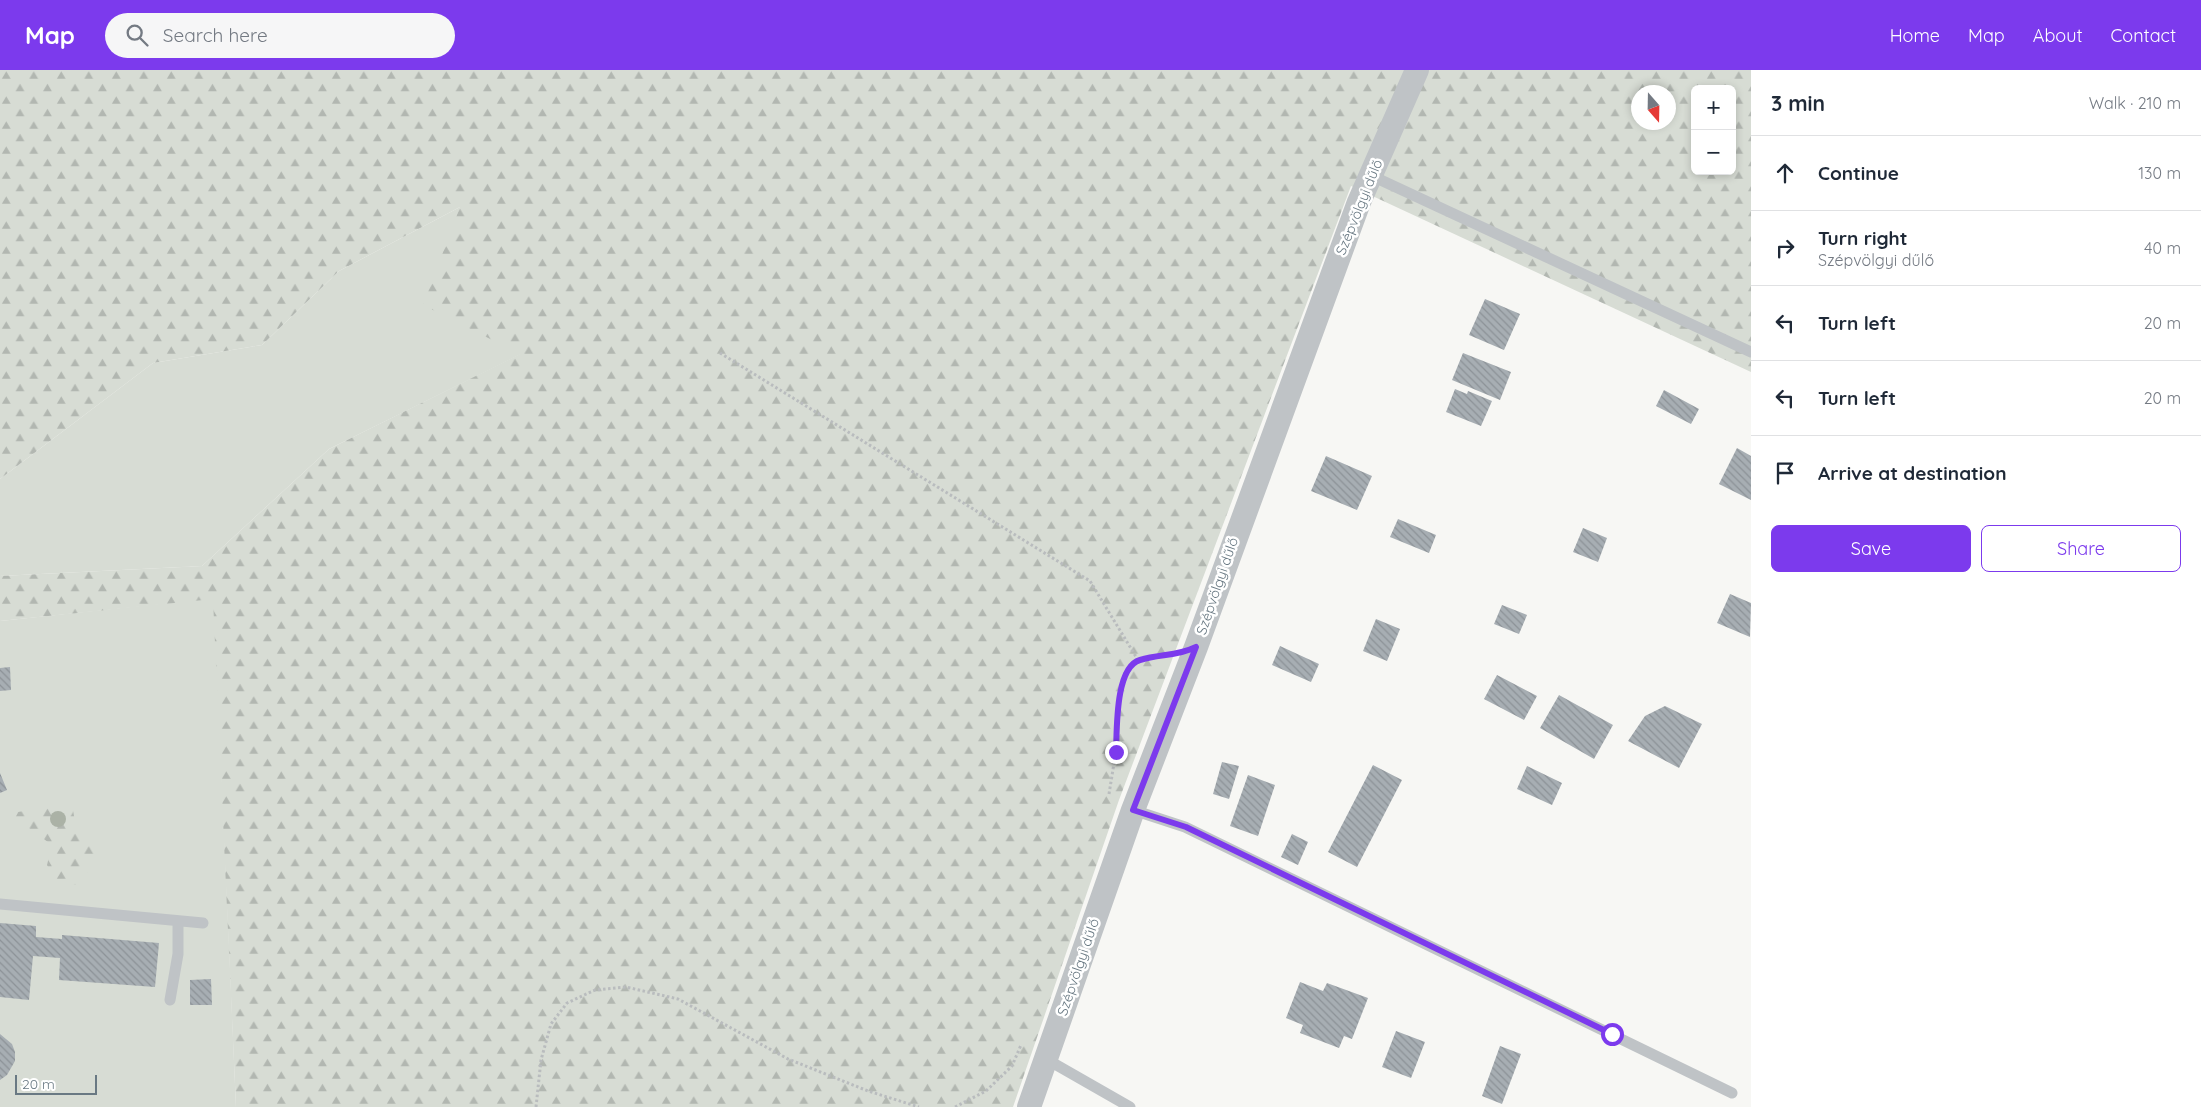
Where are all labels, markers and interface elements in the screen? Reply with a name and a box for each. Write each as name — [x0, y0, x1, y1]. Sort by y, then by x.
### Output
search box — [105, 13, 455, 58]
text: Map — [25, 20, 75, 50]
icon: search — [123, 21, 151, 49]
text: Search here — [163, 23, 268, 47]
text: Home — [1890, 24, 1940, 47]
text: Map — [1968, 24, 2005, 47]
text: About — [2033, 24, 2083, 47]
text: Contact — [2111, 24, 2176, 47]
north arrow — [1631, 85, 1676, 130]
map controls — [1691, 85, 1736, 175]
button: + — [1691, 85, 1736, 130]
text: 3 min — [1771, 90, 1825, 116]
text: Walk · 210 m — [2089, 93, 2181, 113]
button: − — [1691, 130, 1736, 175]
street label: Szépvölgyi dűlő — [1332, 157, 1386, 257]
icon: ahead — [1771, 159, 1799, 187]
text: Continue — [1818, 161, 1899, 185]
text: 130 m — [2138, 163, 2181, 183]
text: Turn right — [1818, 226, 1907, 250]
icon: right — [1771, 234, 1799, 262]
text: 40 m — [2144, 238, 2181, 258]
text: Szépvölgyi dűlő — [1818, 250, 1934, 270]
icon: left — [1771, 309, 1799, 337]
text: Turn left — [1818, 311, 1896, 335]
text: 20 m — [2144, 313, 2181, 333]
icon: left — [1771, 384, 1799, 412]
text: Turn left — [1818, 386, 1896, 410]
text: 20 m — [2144, 388, 2181, 408]
icon: arrive — [1771, 459, 1799, 487]
text: Arrive at destination — [1818, 461, 2007, 485]
button: Save — [1771, 525, 1971, 572]
button: Share — [1981, 525, 2181, 572]
street label: Szépvölgyi dűlő — [1192, 535, 1242, 637]
route end — [1105, 741, 1128, 764]
street label: Szépvölgyi dűlő — [1053, 916, 1103, 1018]
route start — [1601, 1023, 1624, 1046]
scale bar — [15, 1072, 98, 1095]
text: 20 m — [22, 1075, 55, 1093]

